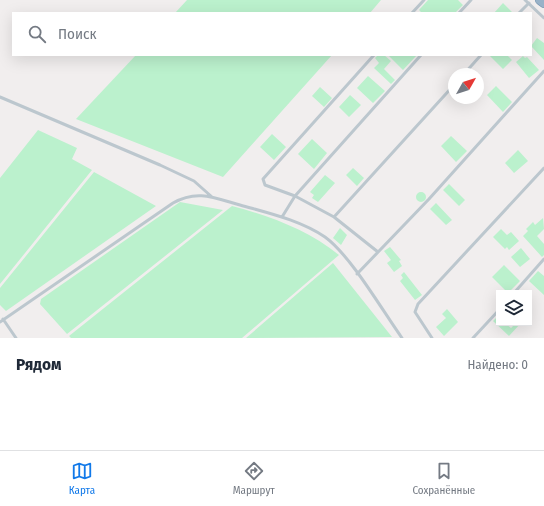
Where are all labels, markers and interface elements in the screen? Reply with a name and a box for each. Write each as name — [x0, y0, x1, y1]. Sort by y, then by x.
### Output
search box — [12, 12, 532, 56]
icon: search — [26, 23, 48, 45]
text: Поиск — [58, 25, 96, 43]
north arrow — [448, 68, 484, 104]
map controls — [496, 290, 532, 326]
button: layers — [496, 290, 532, 326]
text: Рядом — [16, 354, 61, 375]
text: Найдено: 0 — [467, 357, 528, 372]
tab: Карта — [69, 460, 95, 497]
tab: Маршрут — [233, 460, 275, 497]
tab: Сохранённые — [412, 460, 475, 497]

